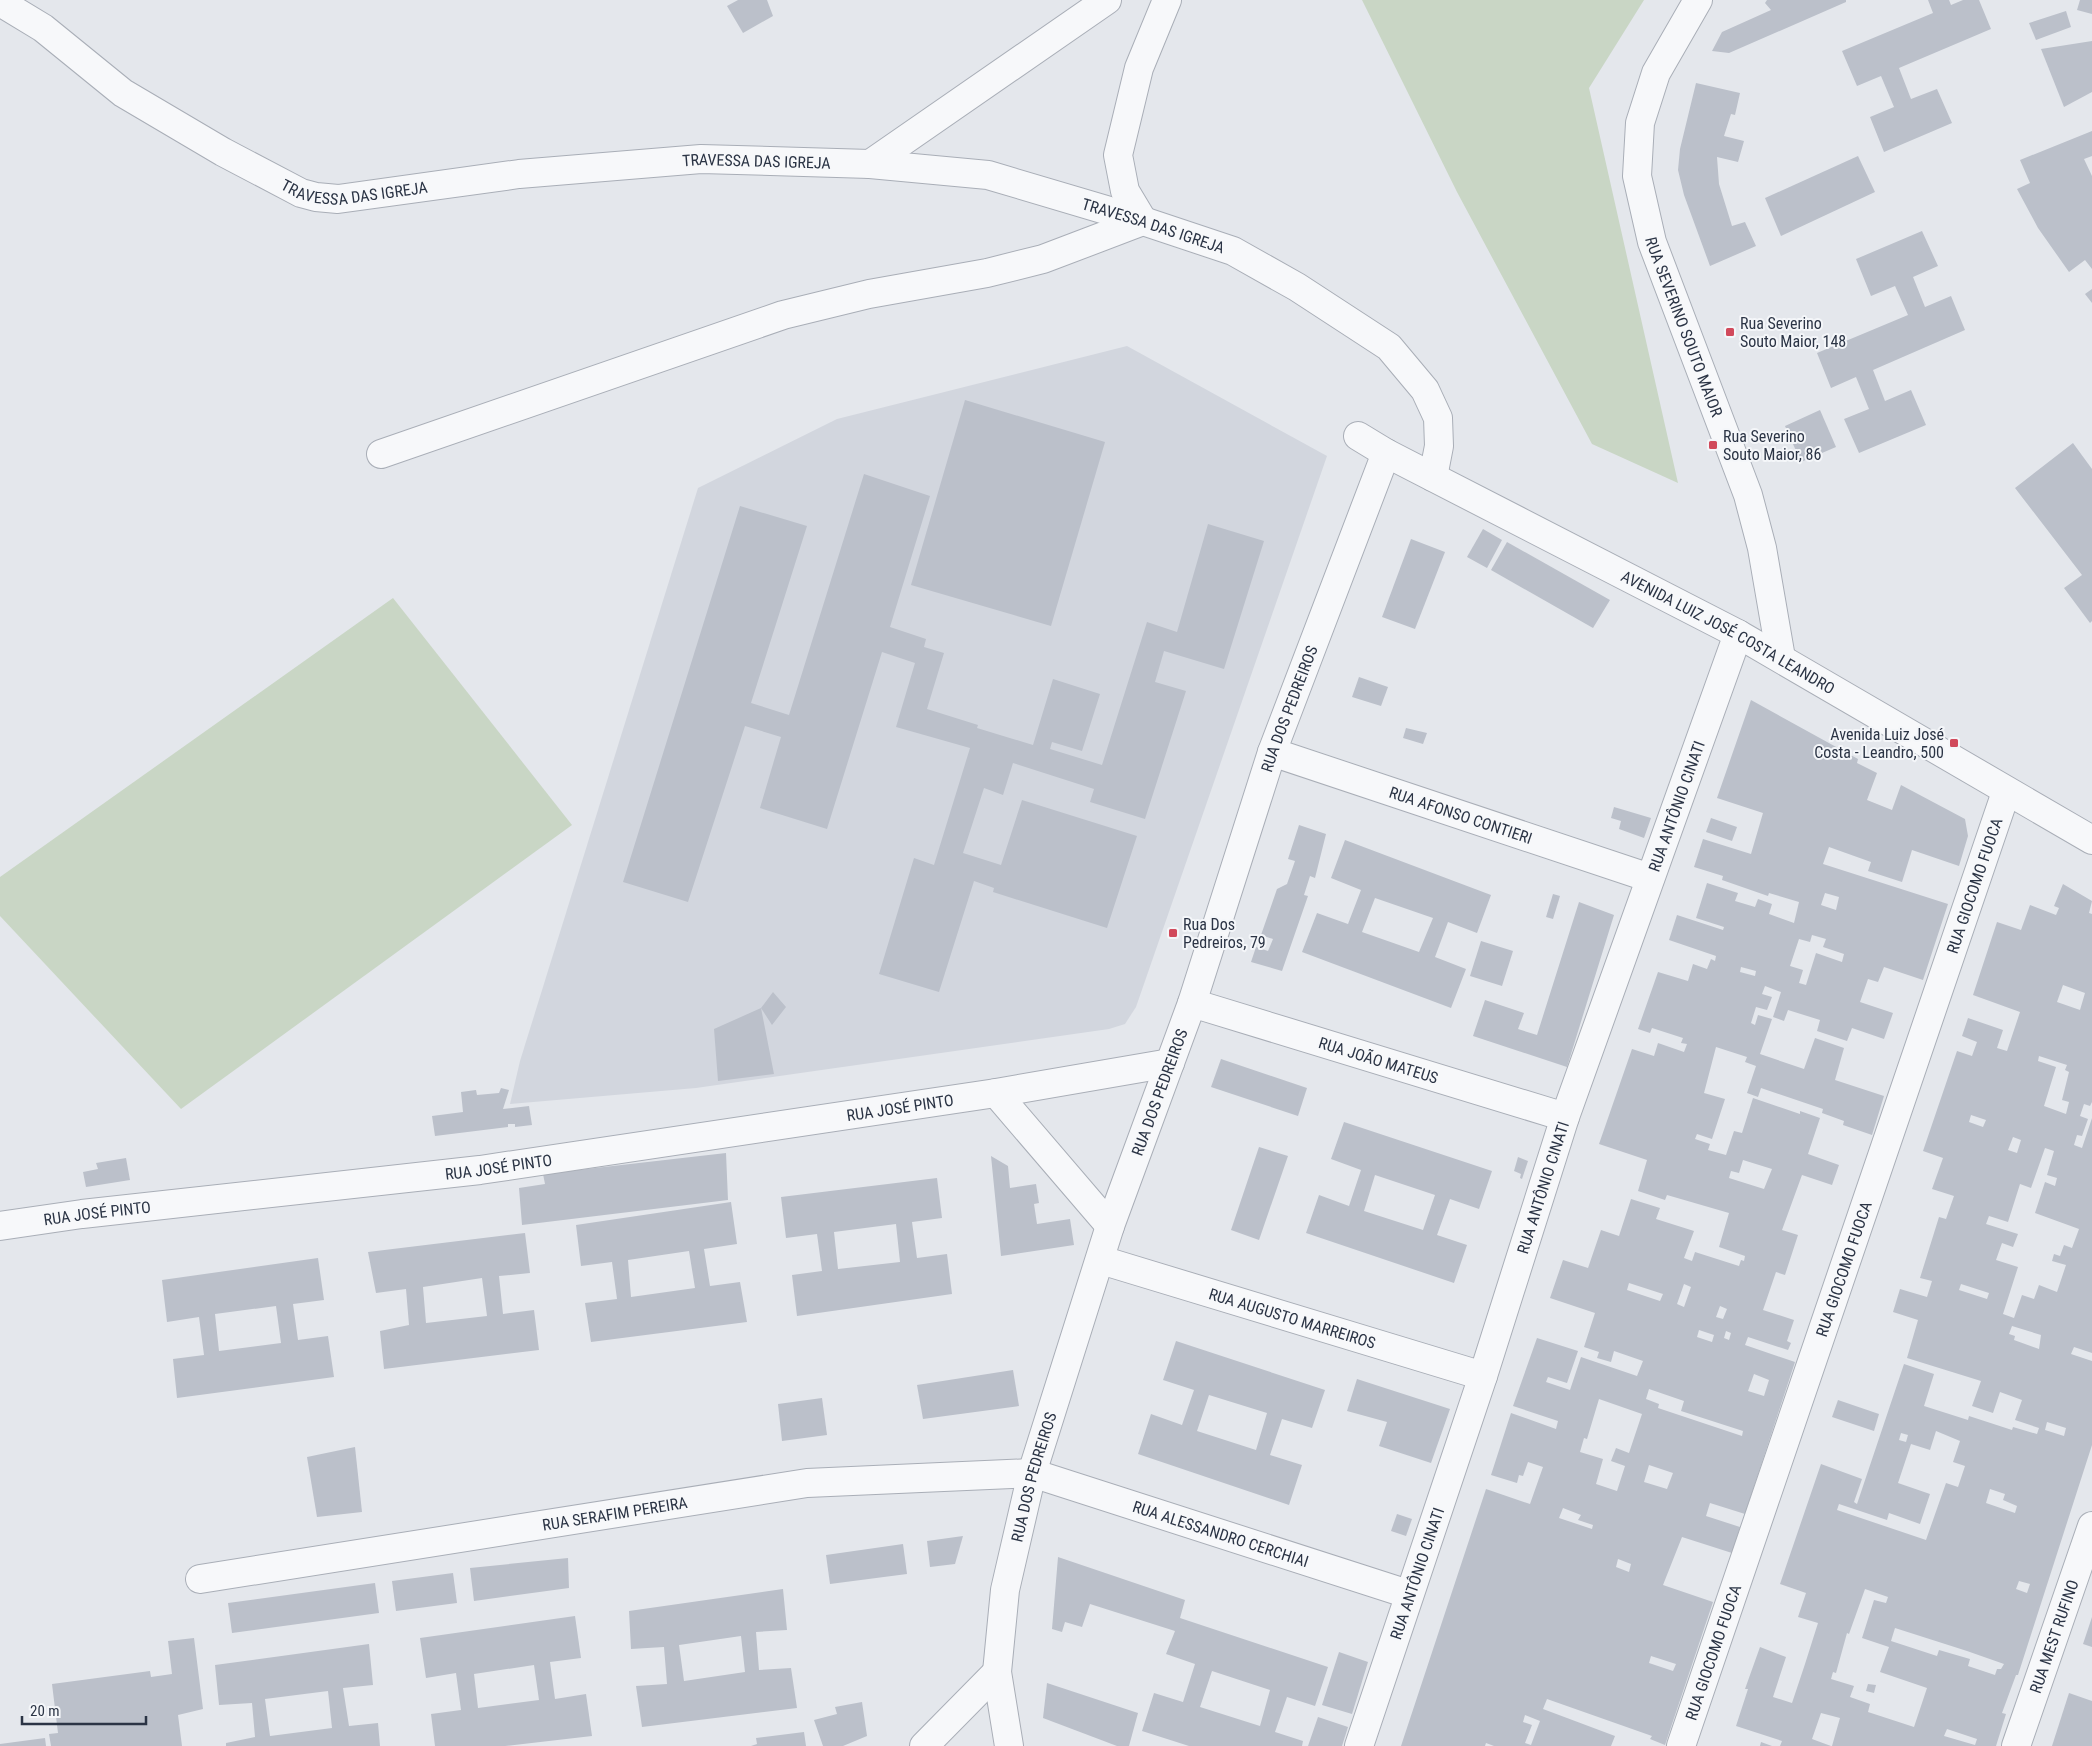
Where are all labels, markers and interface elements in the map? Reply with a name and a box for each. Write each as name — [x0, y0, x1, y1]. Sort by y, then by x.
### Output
street label: TRAVESSA DAS IGREJA — [681, 150, 831, 173]
street label: TRAVESSA DAS IGREJA — [278, 175, 429, 209]
street label: TRAVESSA DAS IGREJA — [1080, 194, 1227, 258]
street label: RUA SEVERINO SOUTO MAIOR — [1641, 235, 1727, 420]
place label: Rua Severino Souto Maior, 148 — [1740, 314, 1846, 351]
marker: Rua Severino Souto Maior, 148 — [1724, 326, 1736, 338]
place label: Rua Severino Souto Maior, 86 — [1723, 427, 1821, 464]
marker: Rua Severino Souto Maior, 86 — [1707, 439, 1719, 451]
street label: AVENIDA LUIZ JOSÉ COSTA LEANDRO — [1618, 567, 1838, 698]
street label: RUA DOS PEDREIROS — [1257, 643, 1322, 774]
place label: Avenida Luiz José Costa - Leandro, 500 — [1814, 725, 1944, 762]
marker: Avenida Luiz José Costa - Leandro, 500 — [1948, 737, 1960, 749]
street label: RUA ANTÔNIO CINATI — [1645, 738, 1709, 874]
street label: RUA AFONSO CONTIERI — [1387, 783, 1535, 848]
street label: RUA GIOCOMO FUOCA — [1943, 815, 2006, 956]
place label: Rua Dos Pedreiros, 79 — [1183, 915, 1266, 952]
marker: Rua Dos Pedreiros, 79 — [1167, 927, 1179, 939]
street label: RUA DOS PEDREIROS — [1128, 1026, 1192, 1158]
street label: RUA JOÃO MATEUS — [1316, 1033, 1440, 1088]
street label: RUA JOSÉ PINTO — [845, 1090, 955, 1125]
street label: RUA ANTÔNIO CINATI — [1513, 1119, 1573, 1256]
street label: RUA JOSÉ PINTO — [444, 1150, 553, 1184]
street label: RUA JOSÉ PINTO — [42, 1197, 152, 1230]
street label: RUA GIOCOMO FUOCA — [1812, 1199, 1876, 1339]
street label: RUA AUGUSTO MARREIROS — [1207, 1284, 1378, 1353]
street label: RUA DOS PEDREIROS — [1007, 1410, 1061, 1544]
street label: RUA SERAFIM PEREIRA — [541, 1493, 689, 1535]
street label: RUA ALESSANDRO CERCHIAI — [1130, 1497, 1311, 1571]
street label: RUA ANTÔNIO CINATI — [1386, 1505, 1448, 1642]
street label: RUA MEST RUFINO — [2026, 1577, 2083, 1696]
street label: RUA GIOCOMO FUOCA — [1682, 1582, 1745, 1723]
scale bar — [22, 1694, 146, 1726]
text: 20 m — [30, 1702, 60, 1720]

